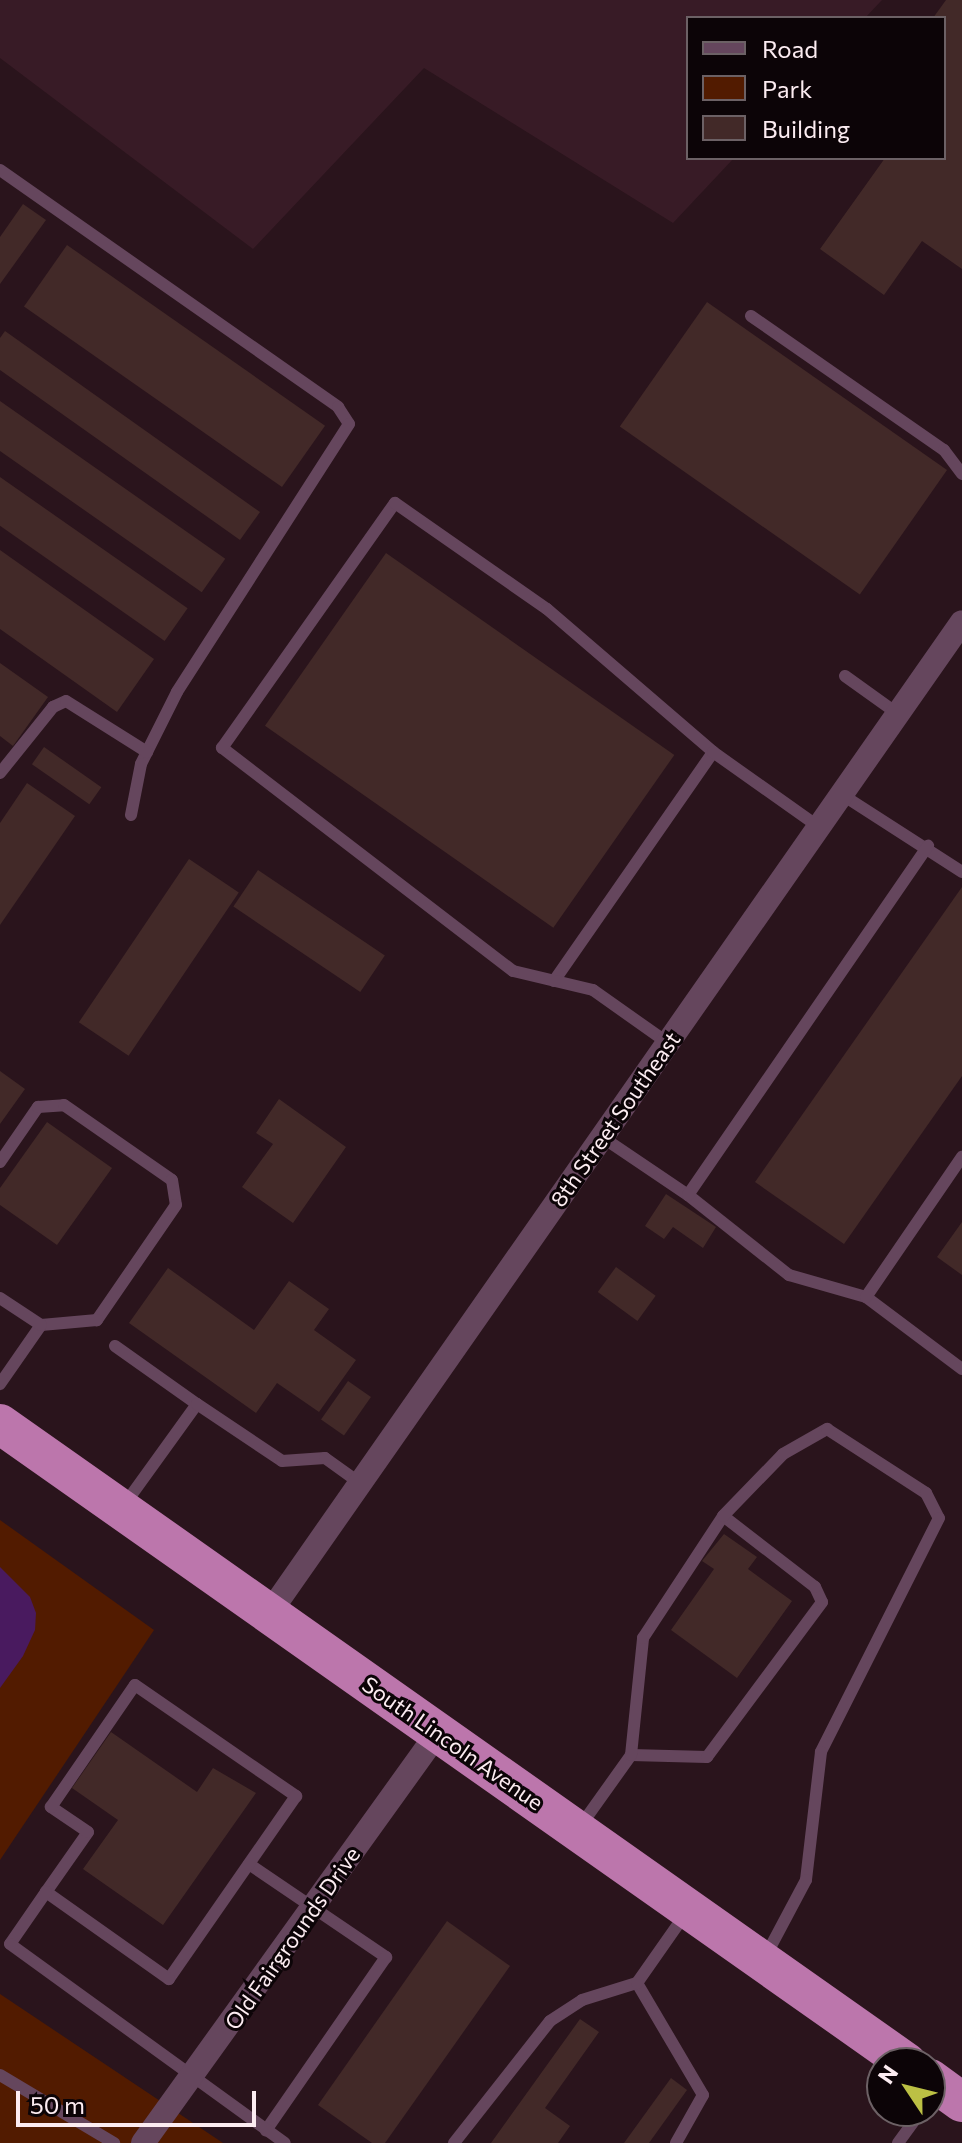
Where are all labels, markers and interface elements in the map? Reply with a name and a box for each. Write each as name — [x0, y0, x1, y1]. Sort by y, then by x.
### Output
legend — [686, 16, 946, 160]
text: Road — [762, 34, 818, 63]
text: Park — [762, 74, 812, 103]
text: Building — [762, 114, 850, 143]
street label: 8th Street Southeast — [545, 1026, 685, 1212]
street label: South Lincoln Avenue — [357, 1671, 549, 1815]
street label: Old Fairgrounds Drive — [219, 1842, 365, 2034]
north arrow — [866, 2047, 946, 2127]
text: N — [872, 2060, 903, 2089]
scale bar — [20, 2075, 260, 2125]
text: 50 m — [30, 2090, 85, 2119]

